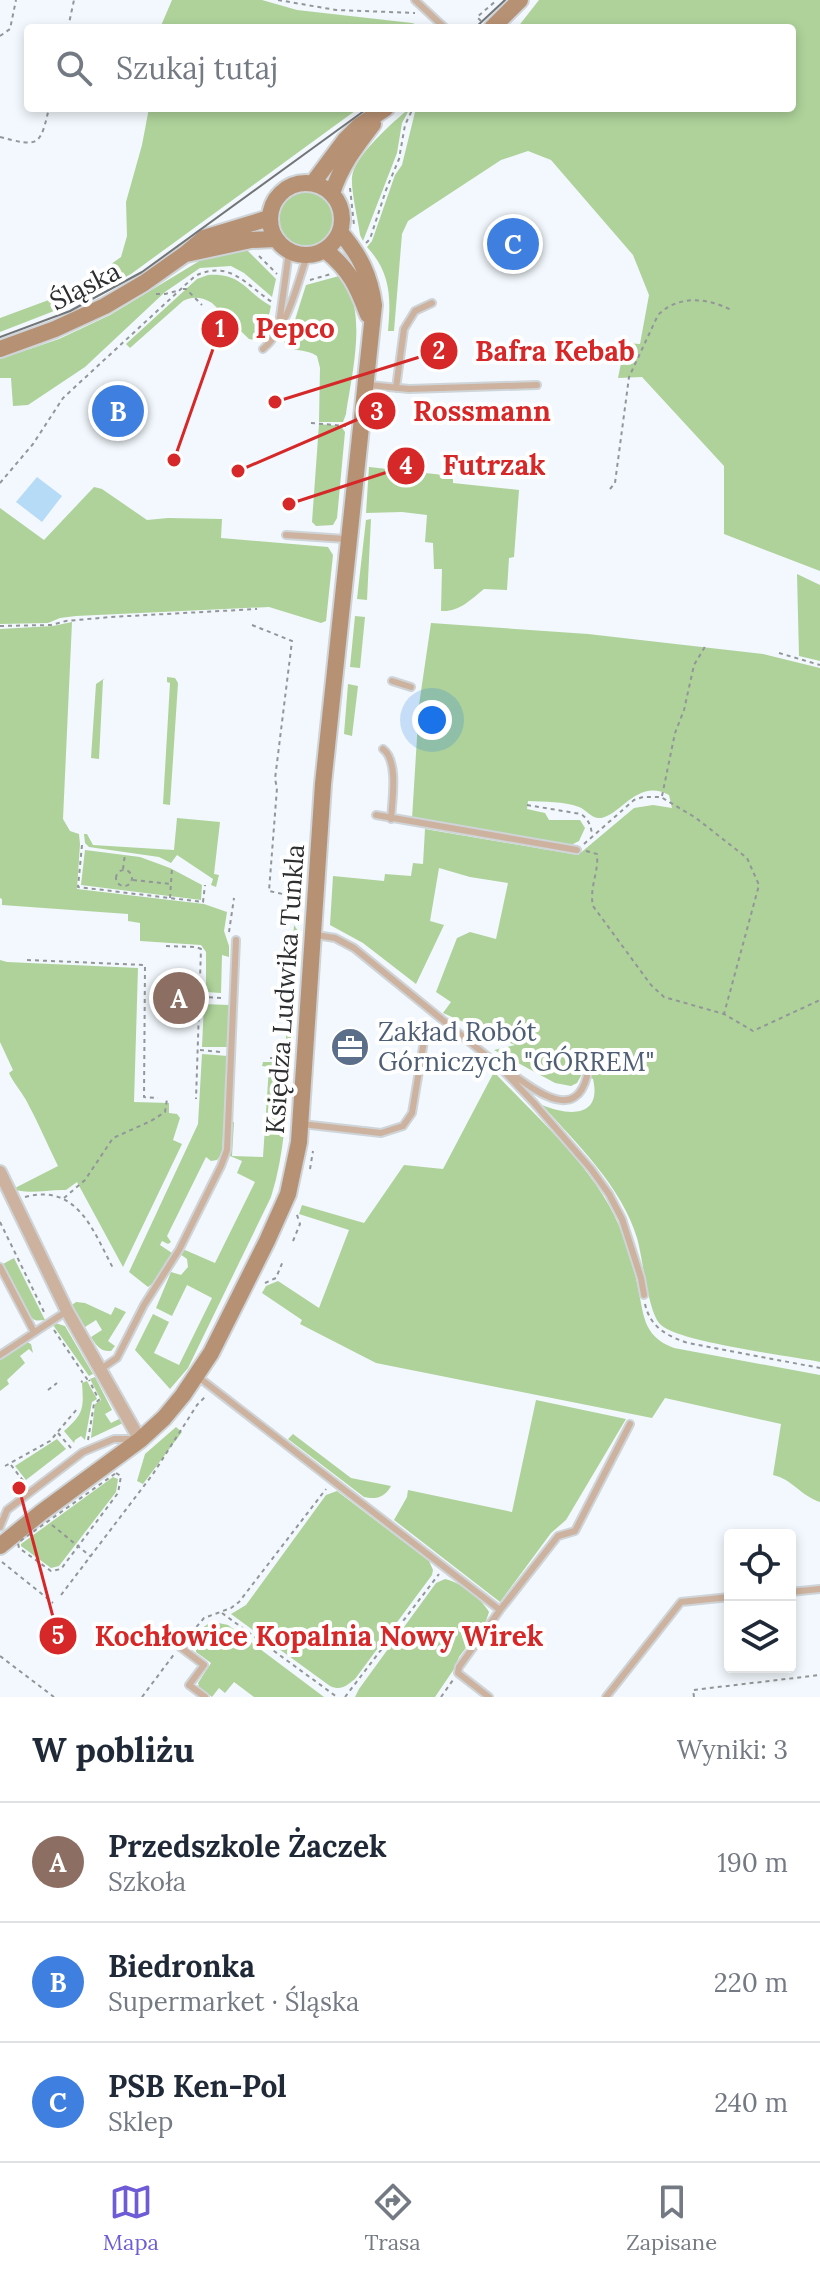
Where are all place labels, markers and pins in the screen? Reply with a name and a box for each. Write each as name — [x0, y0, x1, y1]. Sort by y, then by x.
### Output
pin: C — [487, 214, 539, 274]
callout: Pepco — [200, 303, 351, 355]
callout: Bafra Kebab — [419, 325, 651, 377]
pin: B — [92, 381, 144, 441]
callout: Rossmann — [357, 385, 567, 437]
callout: Futrzak — [386, 440, 561, 492]
pin: A — [153, 968, 205, 1028]
place label: Zakład Robót Górniczych "GÓRREM" — [378, 1015, 655, 1078]
office icon: Zakład Robót Górniczych "GÓRREM" — [329, 1026, 371, 1068]
callout: Kochłowice Kopalnia Nowy Wirek — [38, 1610, 559, 1662]

